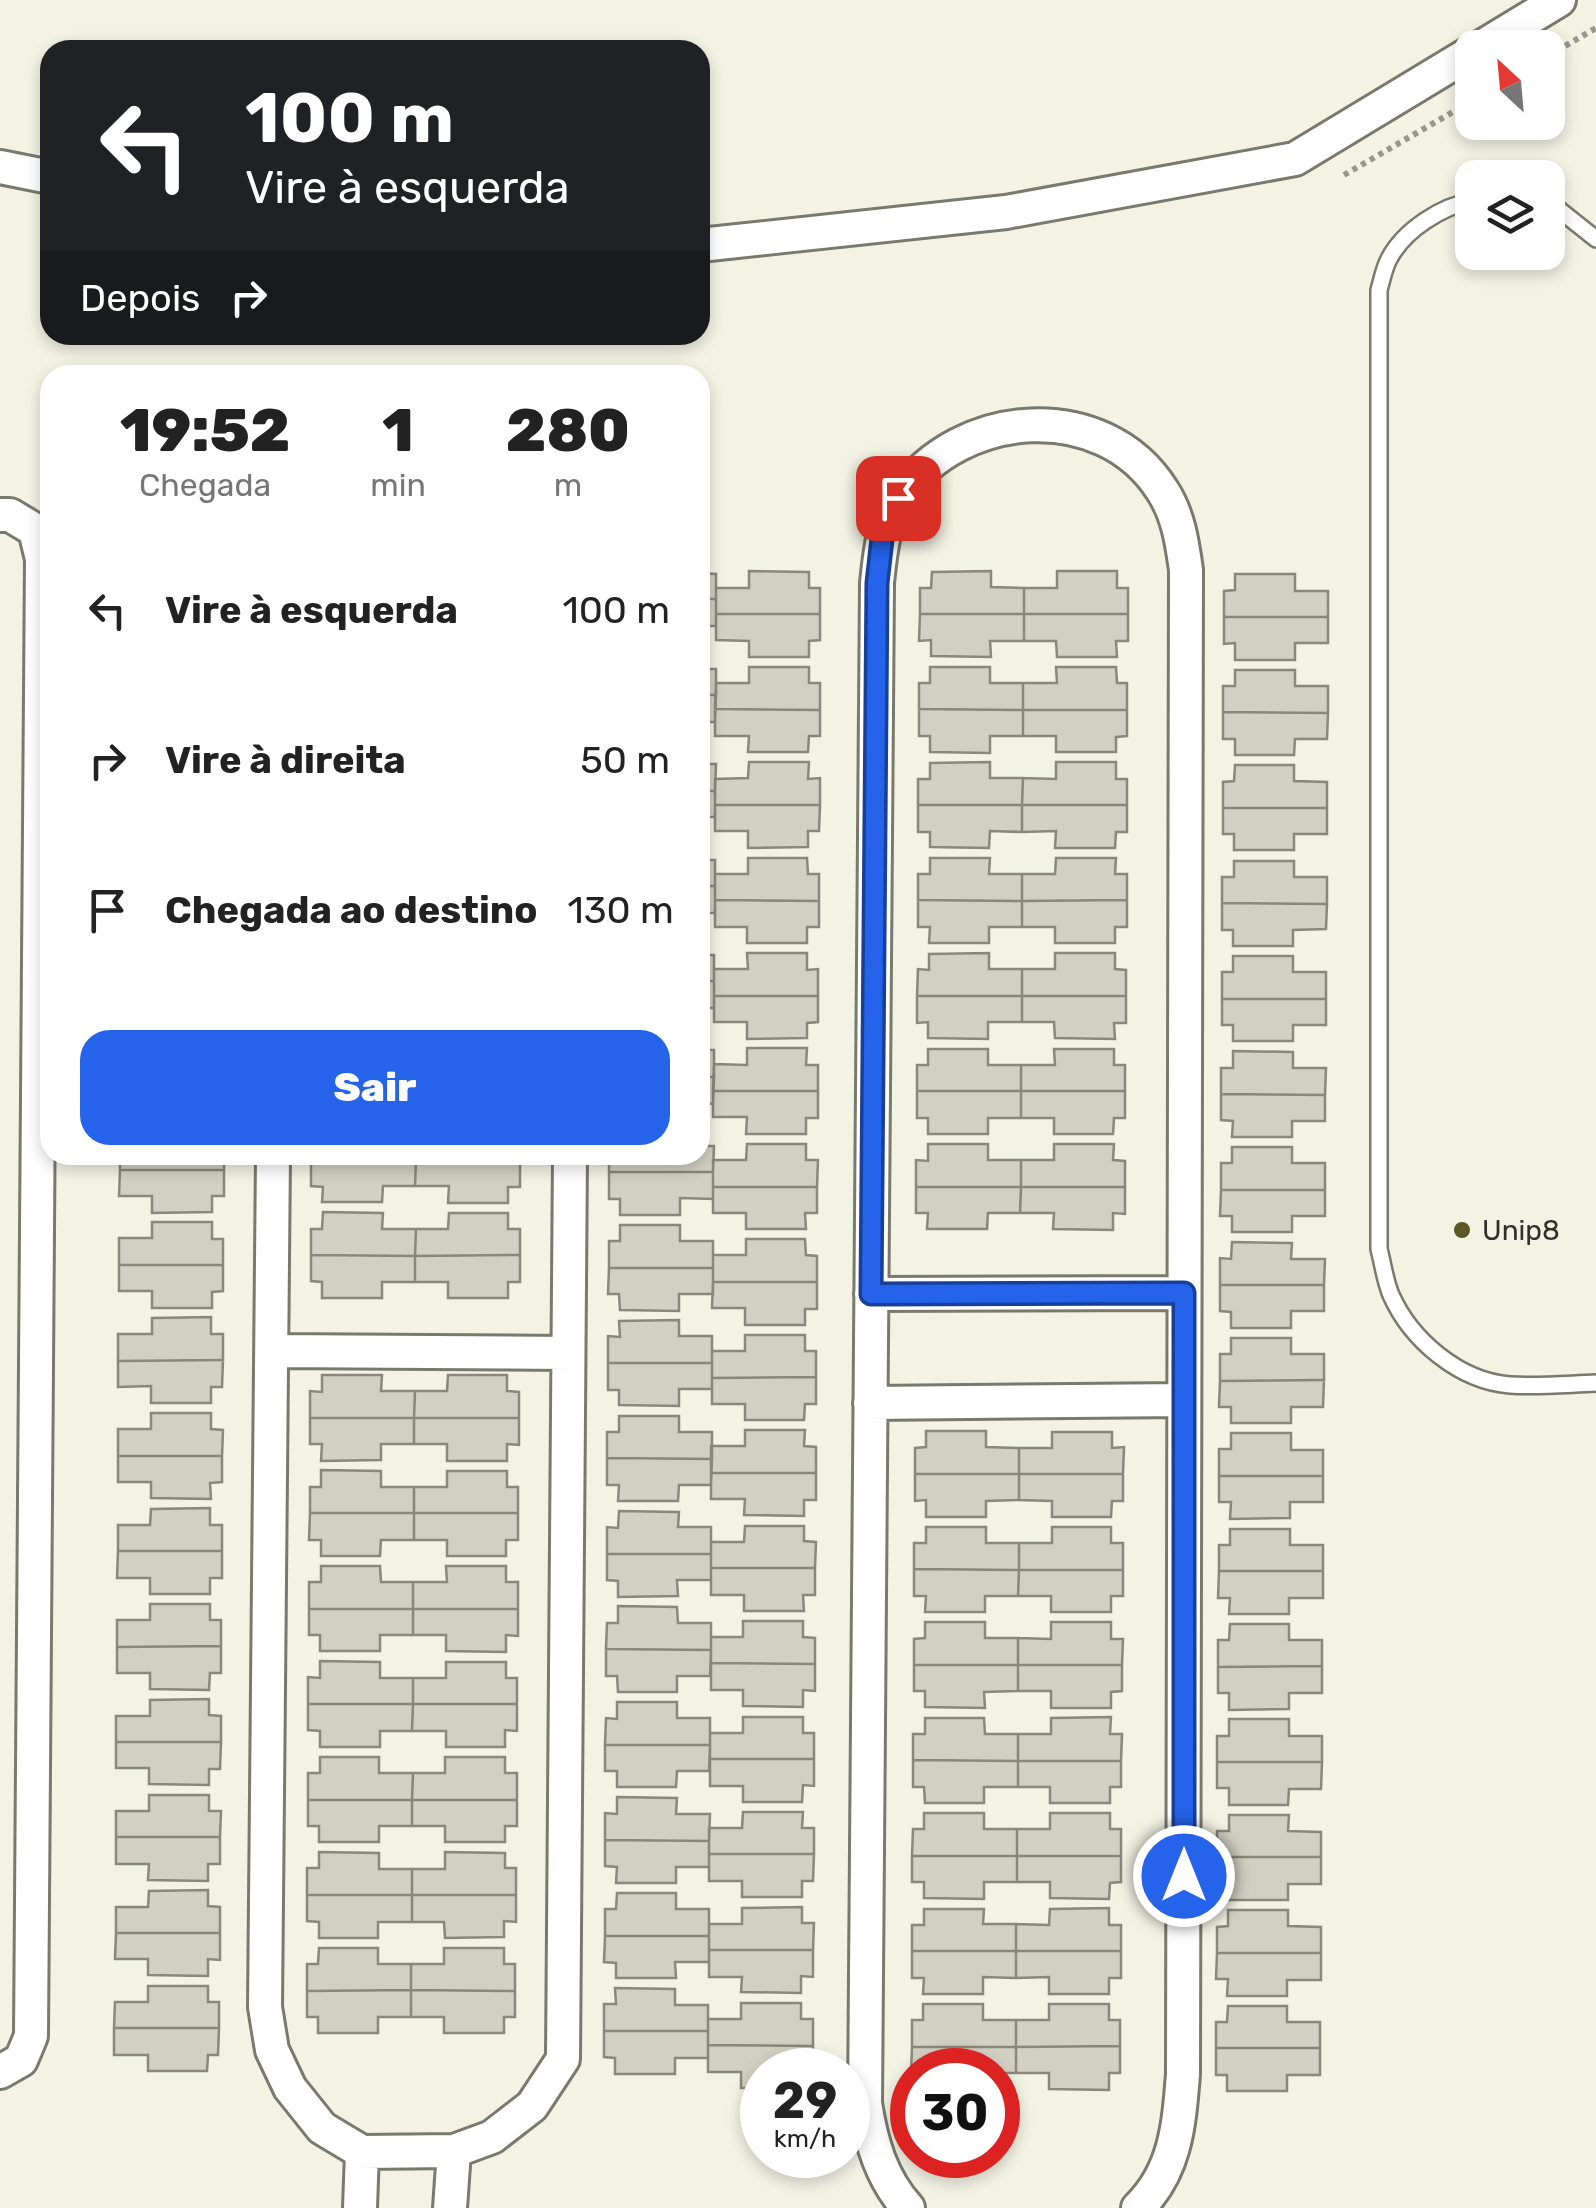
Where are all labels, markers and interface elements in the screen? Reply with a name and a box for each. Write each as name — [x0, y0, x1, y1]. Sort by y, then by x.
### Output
north arrow — [1455, 30, 1565, 140]
map controls — [1455, 30, 1565, 270]
text: 100 m — [245, 77, 454, 160]
icon: left — [80, 80, 210, 210]
button: layers — [1455, 160, 1565, 270]
text: Vire à esquerda — [245, 161, 569, 214]
icon: right — [221, 270, 276, 325]
text: Depois — [80, 275, 201, 321]
text: 19:52 — [120, 395, 290, 466]
text: 1 — [382, 395, 414, 466]
text: 280 — [506, 395, 630, 466]
pin — [856, 456, 941, 541]
text: Chegada — [139, 466, 271, 504]
text: min — [370, 466, 426, 504]
text: m — [554, 466, 582, 504]
icon: arrive — [871, 471, 926, 526]
icon: left — [80, 583, 135, 638]
text: Vire à esquerda — [165, 587, 458, 633]
text: 100 m — [562, 587, 670, 633]
icon: right — [80, 733, 135, 788]
text: Vire à direita — [165, 737, 406, 783]
text: 50 m — [580, 737, 670, 783]
icon: arrive — [80, 883, 135, 938]
text: Chegada ao destino — [165, 887, 537, 933]
text: 130 m — [567, 887, 674, 933]
button: Sair — [80, 1030, 670, 1145]
place label: Unip8 — [1482, 1214, 1560, 1247]
marker: Unip8 — [1451, 1219, 1473, 1241]
position arrow — [1132, 1824, 1236, 1928]
speed limit sign: 30 — [890, 2048, 1020, 2178]
text: 29 — [773, 2071, 837, 2131]
text: km/h — [774, 2124, 836, 2153]

